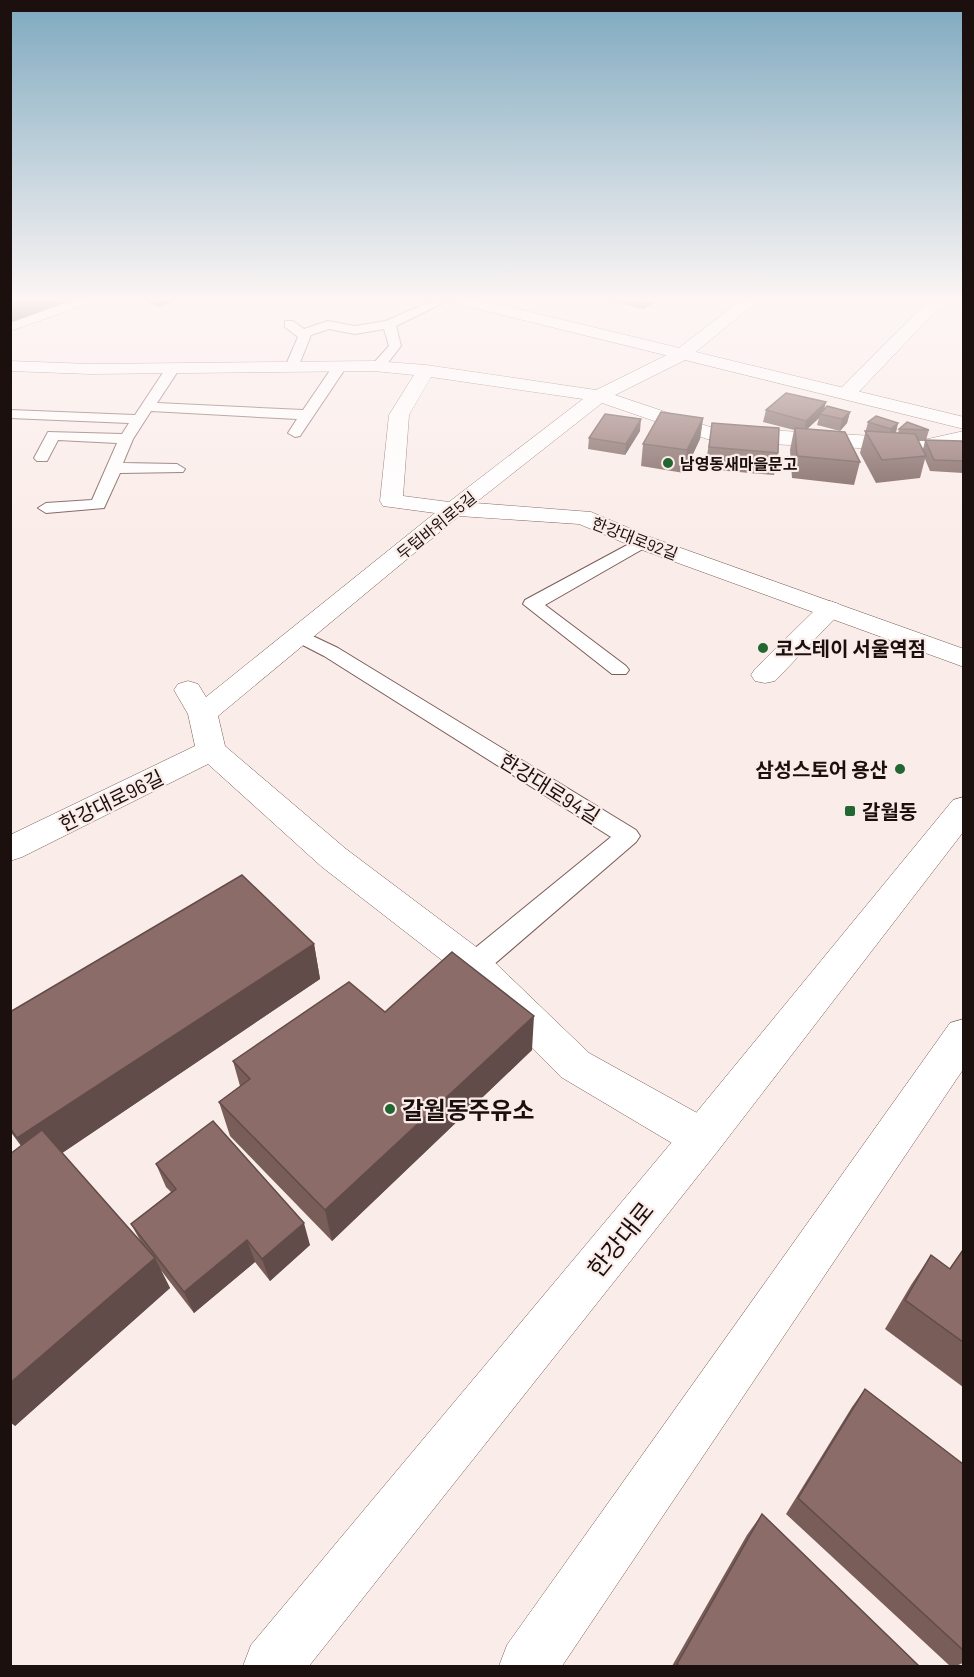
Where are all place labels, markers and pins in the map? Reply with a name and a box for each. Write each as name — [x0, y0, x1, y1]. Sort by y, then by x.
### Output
place label: 남영동새마을문고 — [680, 454, 798, 473]
marker: 남영동새마을문고 — [661, 456, 675, 470]
place label: 코스테이 서울역점 — [775, 636, 926, 660]
marker: 코스테이 서울역점 — [756, 641, 770, 655]
place label: 삼성스토어 용산 — [755, 757, 888, 781]
marker: 삼성스토어 용산 — [893, 762, 907, 776]
place label: 갈월동 — [862, 799, 917, 823]
marker: 갈월동 — [843, 804, 857, 818]
place label: 갈월동주유소 — [402, 1095, 534, 1124]
marker: 갈월동주유소 — [383, 1102, 397, 1116]

